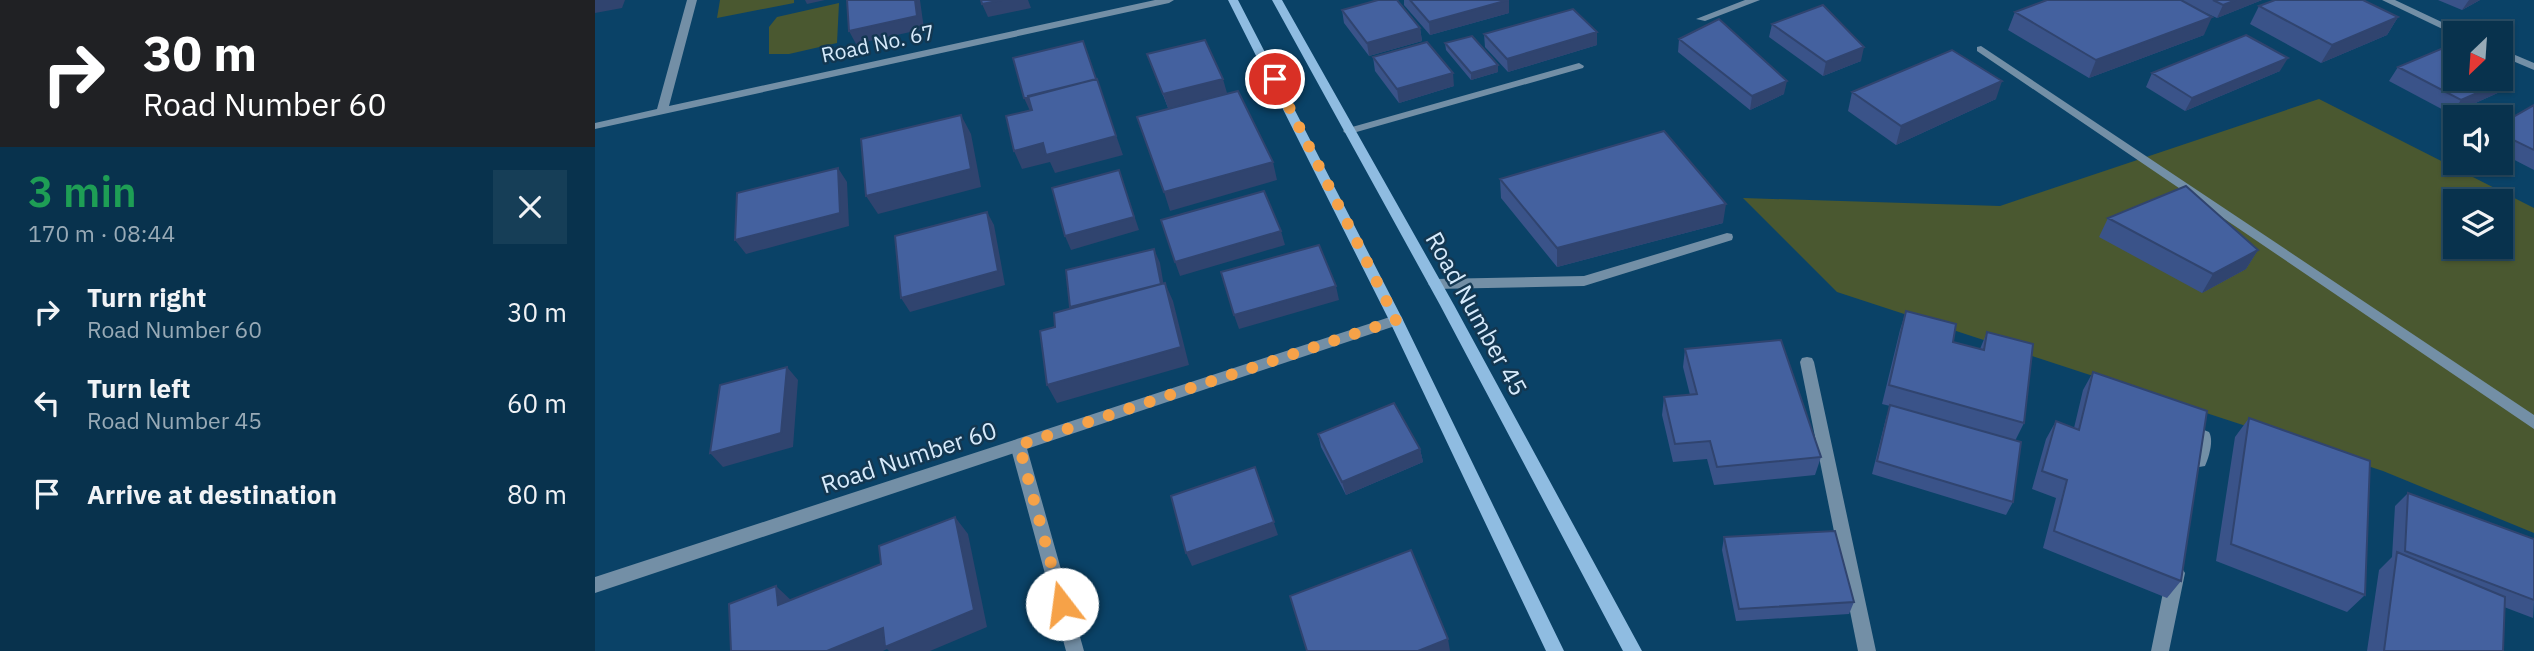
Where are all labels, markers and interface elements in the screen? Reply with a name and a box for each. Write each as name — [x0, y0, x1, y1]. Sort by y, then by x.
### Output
street label: Road No. 67 — [818, 17, 937, 69]
text: 30 m — [143, 21, 257, 84]
north arrow — [2443, 21, 2513, 91]
map controls — [2443, 21, 2513, 259]
icon: right — [28, 28, 119, 119]
pin — [1245, 49, 1305, 109]
icon: arrive — [1256, 60, 1294, 98]
text: Road Number 60 — [143, 83, 387, 125]
button: sound — [2443, 105, 2513, 175]
text: 3 min — [28, 164, 137, 219]
button: close — [493, 170, 567, 244]
button: layers — [2443, 189, 2513, 259]
text: 170 m · 08:44 — [28, 218, 175, 248]
street label: Road Number 45 — [1419, 226, 1535, 401]
text: Turn right — [87, 280, 206, 314]
icon: right — [28, 293, 66, 331]
text: 30 m — [507, 295, 567, 329]
text: Road Number 60 — [87, 314, 262, 344]
text: Turn left — [87, 371, 190, 405]
icon: left — [28, 384, 66, 422]
text: 60 m — [507, 386, 567, 420]
text: Road Number 45 — [87, 405, 262, 435]
street label: Road Number 60 — [817, 414, 1001, 501]
icon: arrive — [28, 475, 66, 513]
text: Arrive at destination — [87, 477, 337, 511]
text: 80 m — [507, 477, 567, 511]
position arrow — [1025, 567, 1099, 641]

